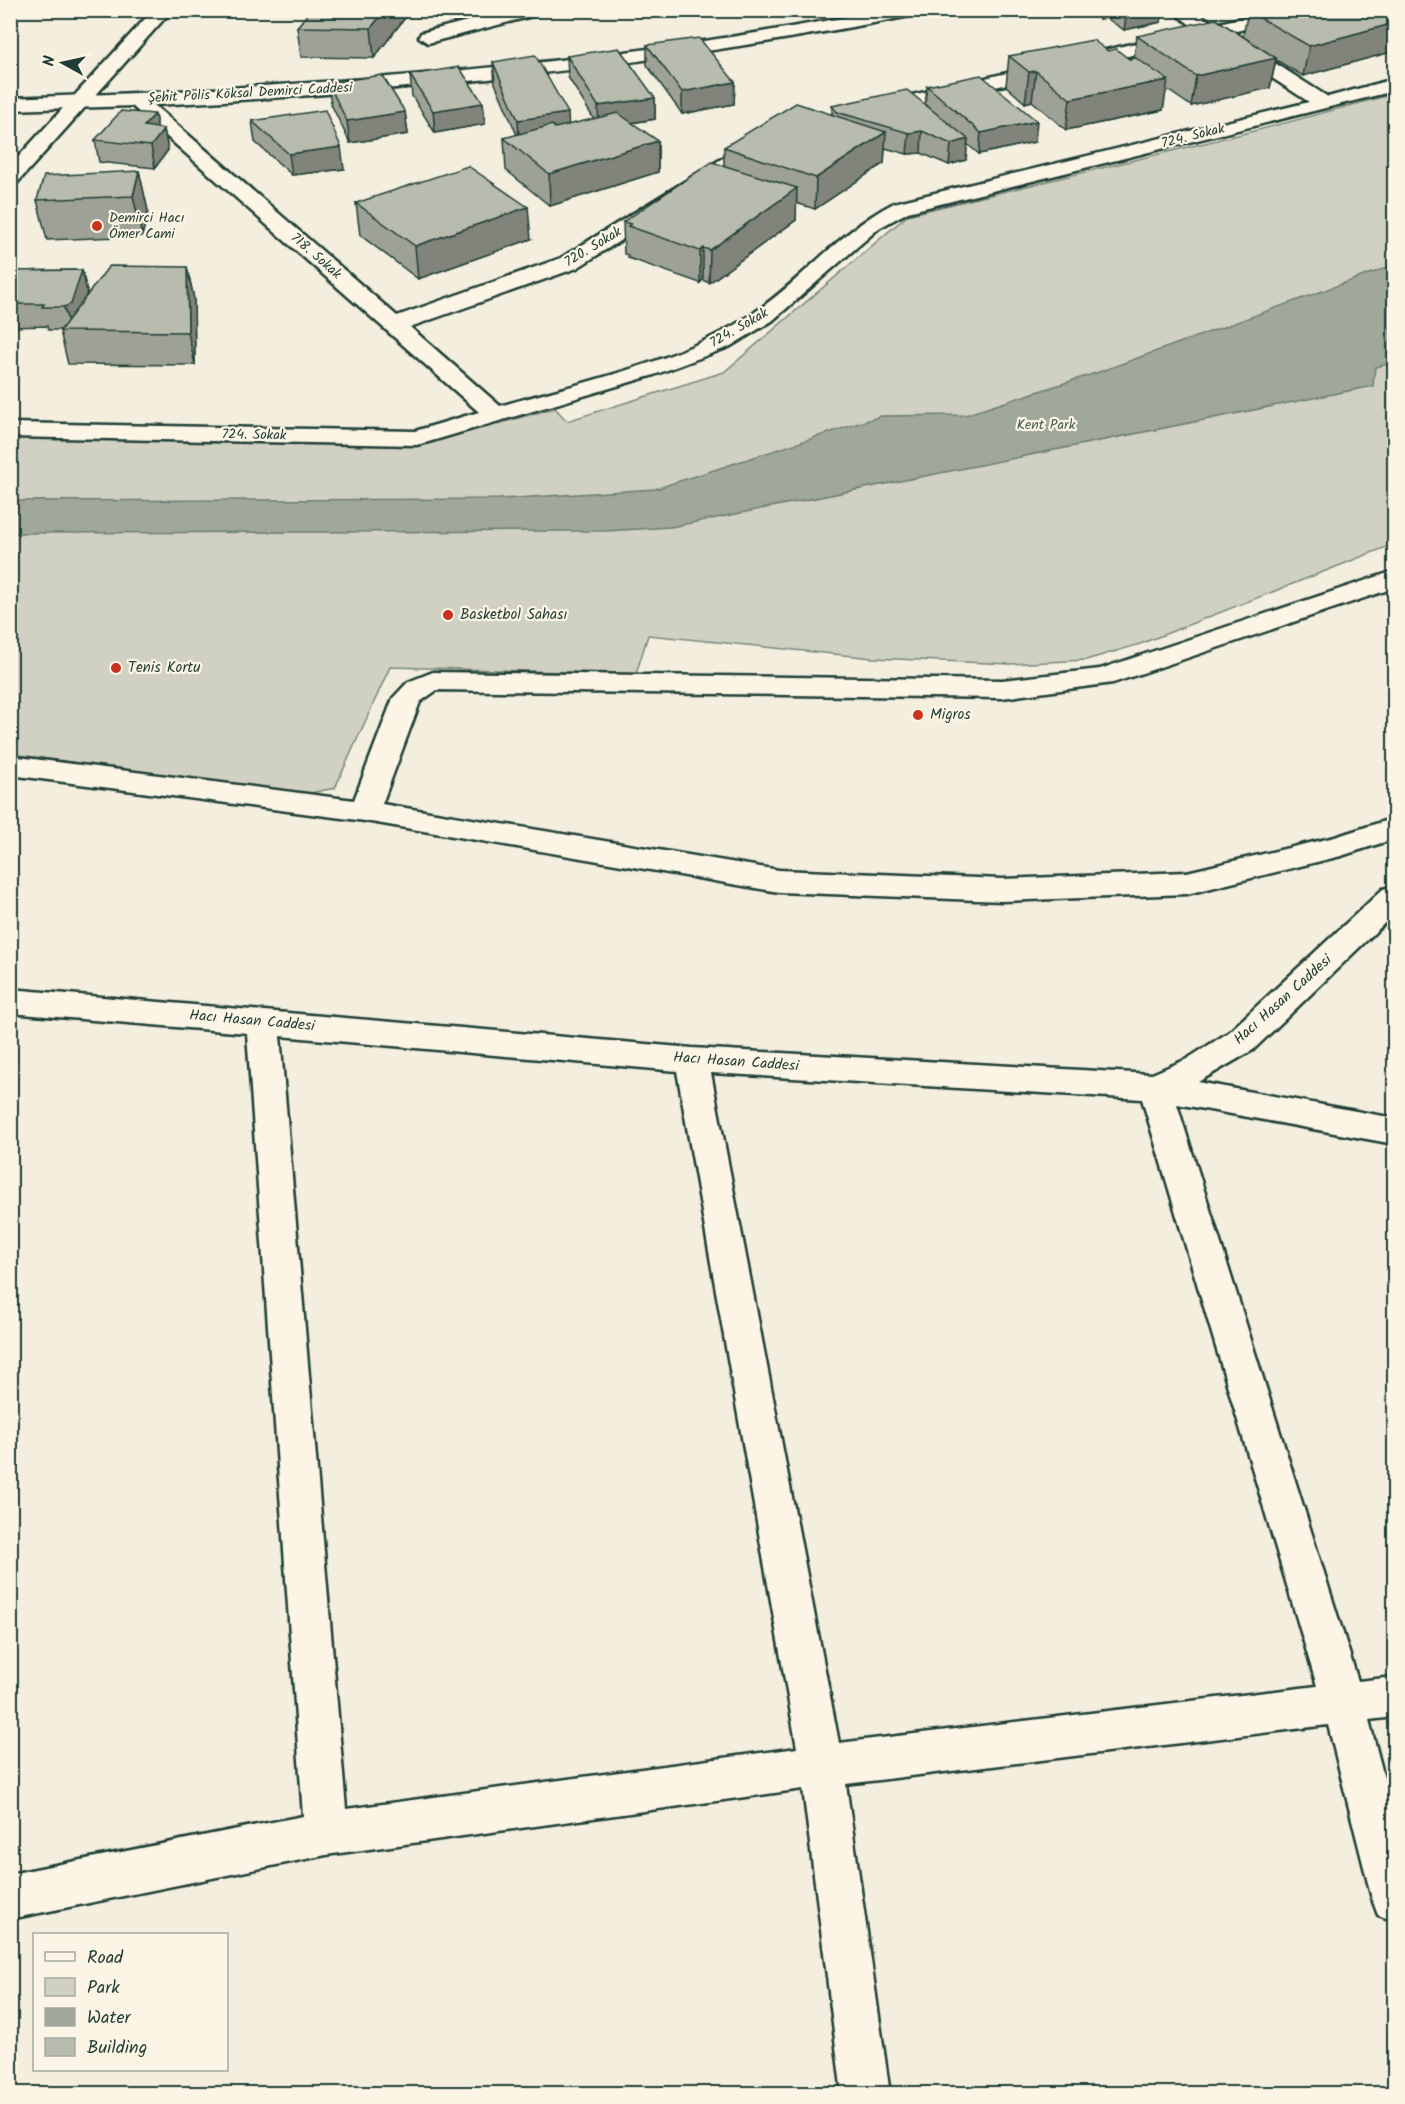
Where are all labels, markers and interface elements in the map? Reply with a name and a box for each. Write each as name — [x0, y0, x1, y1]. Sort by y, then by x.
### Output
north arrow — [33, 33, 93, 93]
text: N — [37, 54, 63, 68]
street label: Şehit Polis Köksal Demirci Caddesi — [147, 77, 354, 109]
street label: 724. Sokak — [1159, 117, 1227, 155]
place label: Demirci Hacı Ömer Cami — [109, 207, 185, 245]
marker: Demirci Hacı Ömer Cami — [90, 219, 104, 233]
street label: 720. Sokak — [560, 221, 626, 273]
street label: 718. Sokak — [286, 227, 347, 285]
street label: 724. Sokak — [705, 302, 773, 354]
park label: Kent Park — [1017, 414, 1076, 436]
street label: 724. Sokak — [221, 423, 287, 447]
place label: Basketbol Sahası — [460, 603, 567, 627]
marker: Basketbol Sahası — [441, 608, 455, 622]
place label: Tenis Kortu — [128, 656, 200, 680]
marker: Tenis Kortu — [109, 661, 123, 675]
place label: Migros — [930, 703, 971, 727]
marker: Migros — [911, 708, 925, 722]
street label: Hacı Hasan Caddesi — [1228, 948, 1339, 1051]
street label: Hacı Hasan Caddesi — [188, 1004, 317, 1039]
street label: Hacı Hasan Caddesi — [672, 1046, 801, 1078]
legend — [33, 1933, 228, 2071]
text: Road — [87, 1944, 124, 1973]
text: Park — [87, 1974, 120, 2003]
text: Water — [87, 2004, 132, 2033]
text: Building — [87, 2034, 147, 2063]

